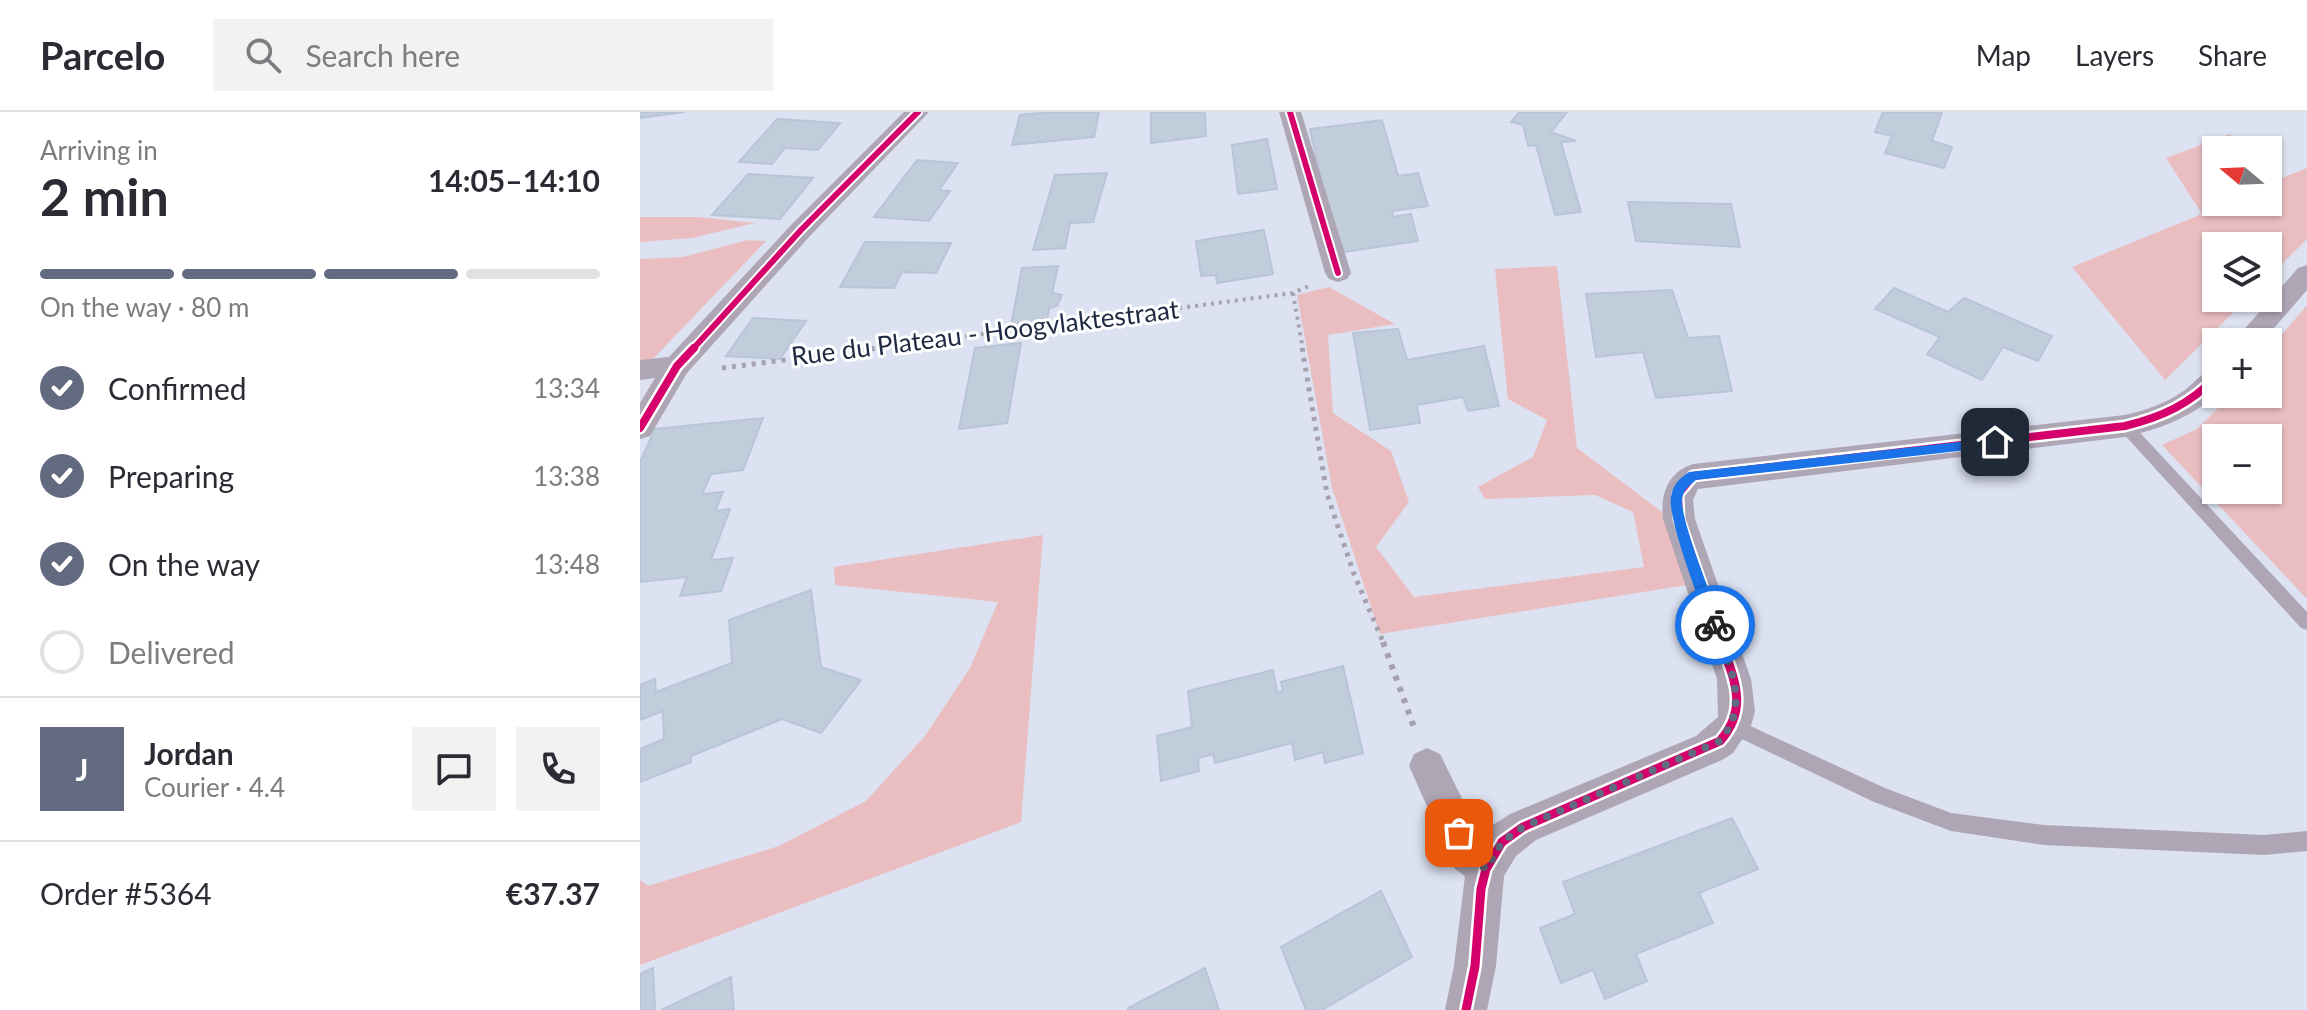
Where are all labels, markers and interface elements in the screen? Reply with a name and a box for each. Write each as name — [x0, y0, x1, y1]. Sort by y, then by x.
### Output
search box — [213, 19, 773, 91]
text: Parcelo — [40, 32, 165, 78]
icon: search — [241, 33, 285, 77]
text: Search here — [305, 37, 460, 73]
text: Map — [1976, 38, 2031, 72]
text: Layers — [2075, 38, 2154, 72]
text: Share — [2198, 38, 2267, 72]
text: Arriving in — [40, 134, 158, 166]
north arrow — [2202, 136, 2282, 216]
map controls — [2202, 136, 2282, 504]
text: 14:05–14:10 — [428, 162, 600, 198]
text: 2 min — [40, 165, 169, 227]
button: layers — [2202, 232, 2282, 312]
text: On the way · 80 m — [40, 291, 249, 323]
street label: Rue du Plateau - Hoogvlaktestraat — [789, 292, 1181, 372]
button: + — [2202, 328, 2282, 408]
icon: check — [40, 366, 84, 410]
text: Confirmed — [108, 370, 247, 406]
text: 13:34 — [533, 372, 600, 404]
pin — [1961, 408, 2029, 476]
icon: home — [1973, 420, 2017, 464]
button: − — [2202, 424, 2282, 504]
icon: check — [40, 454, 84, 498]
text: Preparing — [108, 458, 234, 494]
text: 13:38 — [533, 460, 600, 492]
icon: check — [40, 542, 84, 586]
text: On the way — [108, 546, 260, 582]
text: 13:48 — [533, 548, 600, 580]
courier — [1675, 585, 1755, 665]
icon: bike — [1693, 603, 1737, 647]
text: Delivered — [108, 634, 235, 670]
button: chat — [412, 727, 496, 811]
button: phone — [516, 727, 600, 811]
text: Jordan — [144, 735, 234, 771]
text: J — [76, 751, 88, 787]
text: Courier · 4.4 — [144, 771, 285, 803]
pin — [1425, 799, 1493, 867]
icon: bag — [1437, 811, 1481, 855]
text: Order #5364 — [40, 875, 212, 911]
text: €37.37 — [506, 875, 600, 911]

